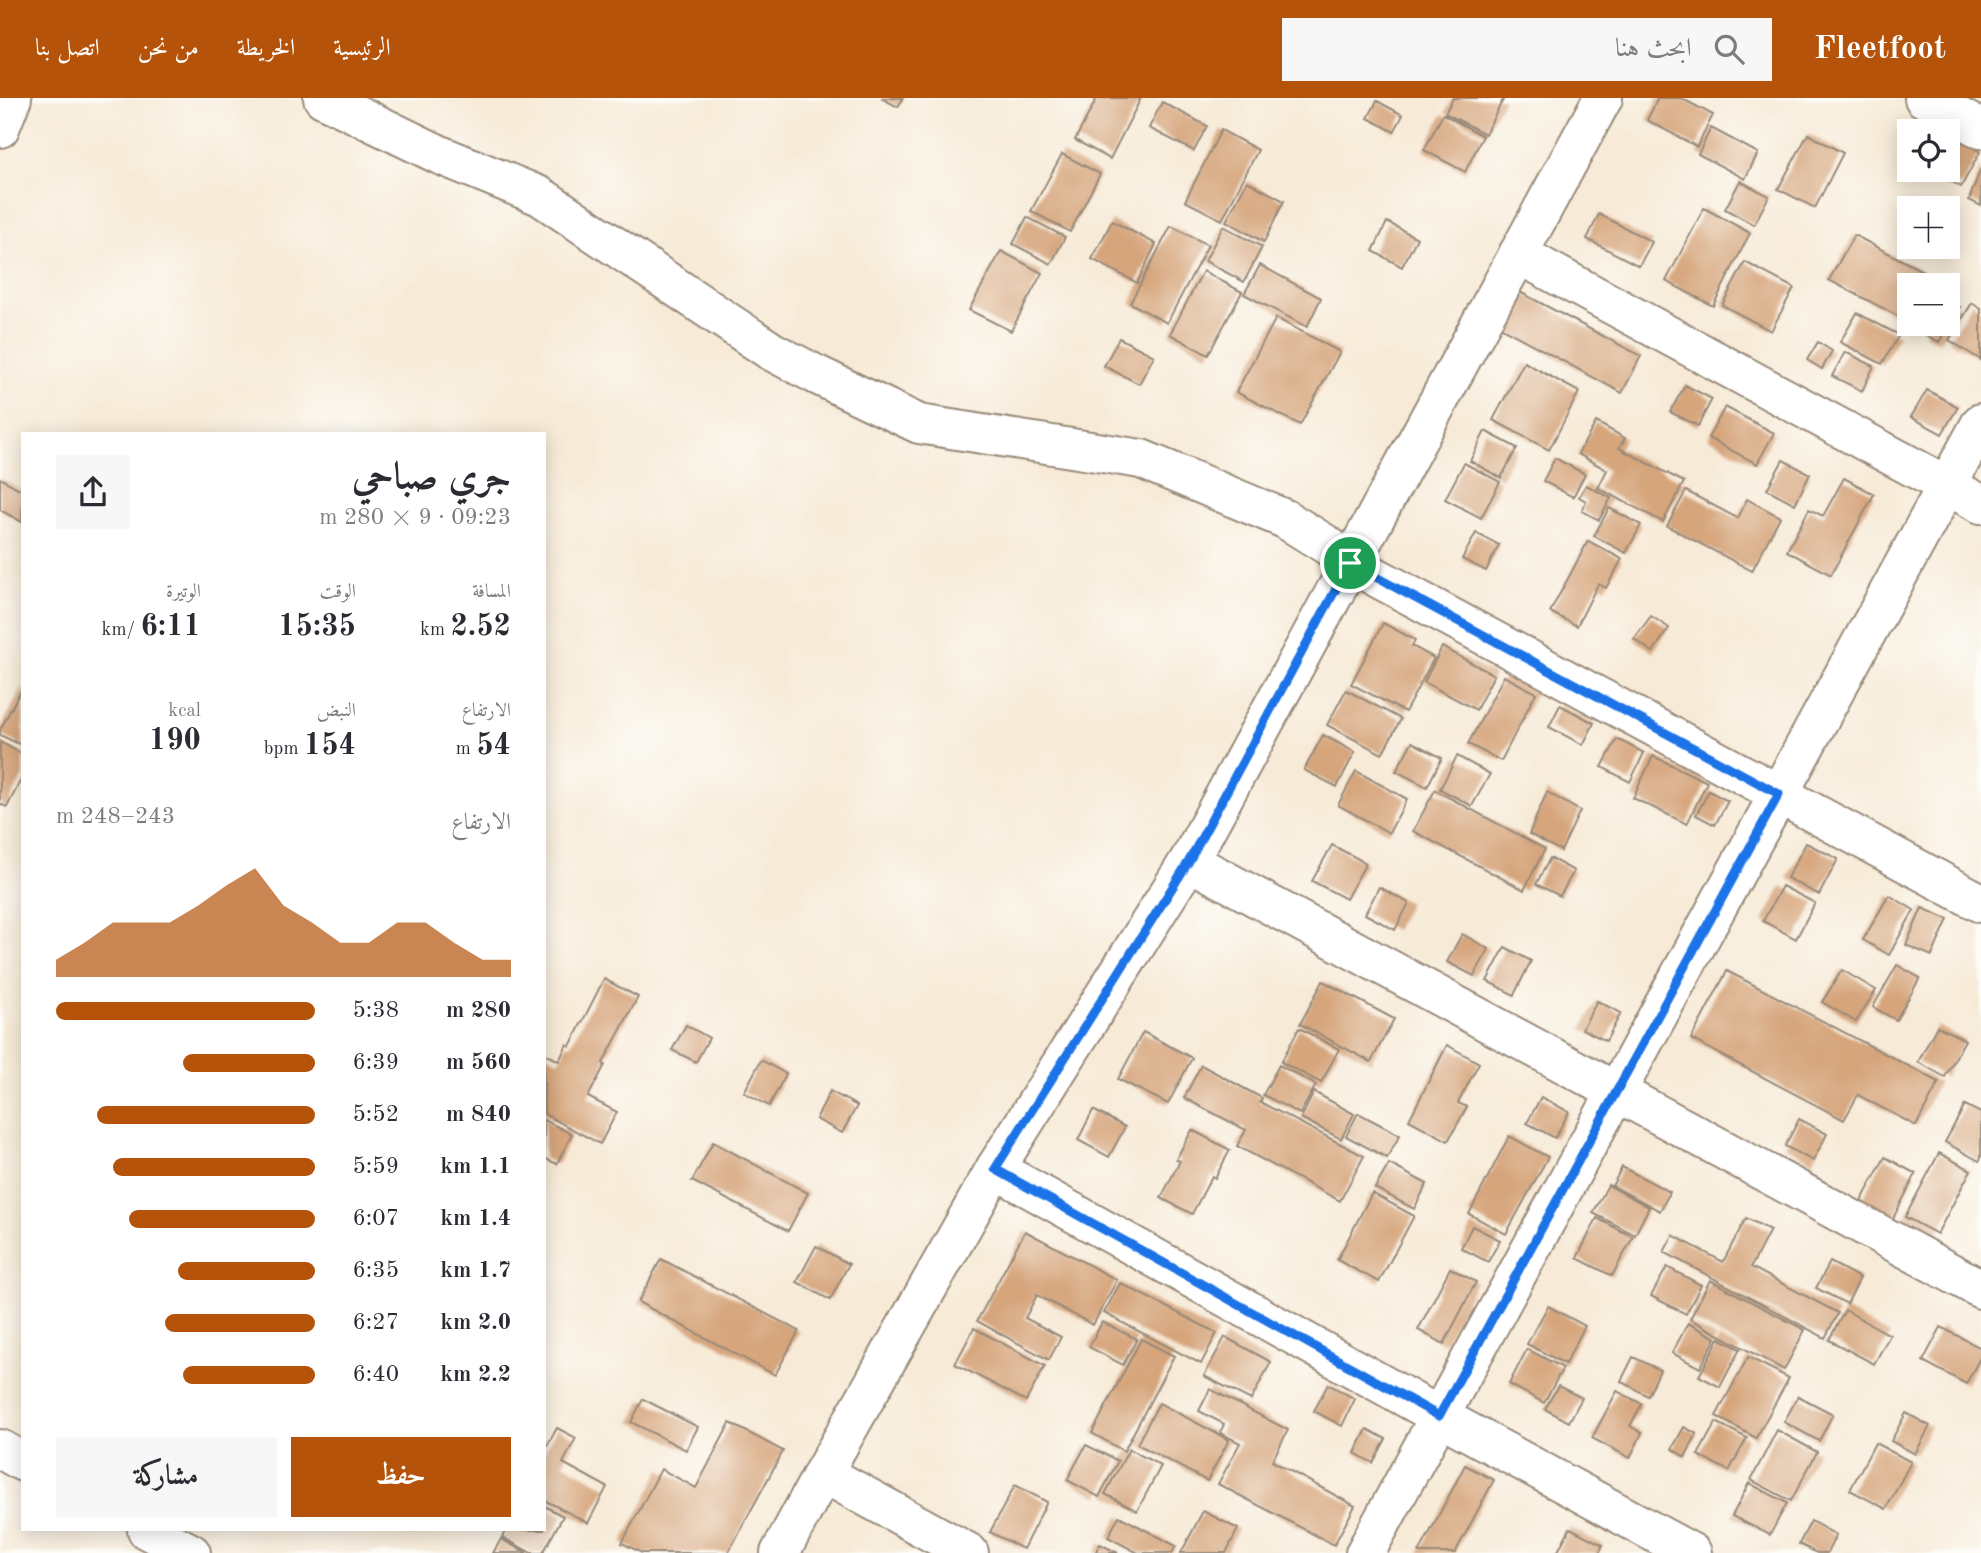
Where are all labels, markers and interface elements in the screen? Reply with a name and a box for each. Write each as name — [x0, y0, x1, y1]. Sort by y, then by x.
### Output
search box — [1282, 18, 1772, 81]
icon: search — [1710, 30, 1748, 68]
text: Fleetfoot — [1814, 33, 1946, 66]
text: ابحث هنا — [1615, 36, 1692, 62]
text: اتصل بنا — [35, 37, 100, 61]
text: من نحن — [138, 37, 199, 61]
text: الخريطة — [237, 37, 295, 61]
text: الرئيسية — [333, 37, 391, 61]
map controls — [1897, 119, 1960, 336]
button: locate — [1897, 119, 1960, 182]
button: + — [1897, 196, 1960, 259]
button: − — [1897, 273, 1960, 336]
button: share — [56, 455, 130, 529]
text: جري صباحي — [352, 459, 511, 497]
text: 09:23 · 9 × 280 m — [319, 506, 511, 529]
pin — [1320, 533, 1380, 593]
icon: arrive — [1331, 544, 1369, 582]
text: الوتيرة — [166, 583, 201, 602]
text: الوقت — [320, 583, 356, 602]
text: المسافة — [472, 583, 511, 602]
text: 6:11 — [140, 612, 201, 642]
text: 15:35 — [278, 612, 356, 642]
text: 2.52 — [450, 612, 511, 642]
text: /km — [102, 621, 140, 640]
text: km — [420, 621, 450, 640]
text: kcal — [168, 702, 201, 721]
text: النبض — [317, 702, 356, 721]
text: الارتفاع — [462, 702, 511, 721]
text: 190 — [149, 726, 201, 756]
text: 154 — [304, 731, 356, 761]
text: 54 — [476, 731, 511, 761]
text: bpm — [264, 740, 304, 759]
text: m — [456, 740, 476, 759]
text: 243–248 m — [56, 805, 175, 828]
text: الارتفاع — [451, 811, 511, 834]
text: 5:38 — [353, 999, 399, 1022]
text: 280 m — [446, 999, 511, 1022]
text: 6:39 — [353, 1051, 399, 1074]
text: 560 m — [446, 1051, 511, 1074]
text: 5:52 — [353, 1103, 399, 1126]
text: 840 m — [446, 1103, 511, 1126]
text: 5:59 — [353, 1155, 399, 1178]
text: 1.1 km — [440, 1155, 511, 1178]
text: 6:07 — [353, 1207, 399, 1230]
text: 1.4 km — [440, 1207, 511, 1230]
text: 6:35 — [353, 1259, 399, 1282]
text: 1.7 km — [440, 1259, 511, 1282]
text: 6:27 — [353, 1311, 399, 1334]
text: 2.0 km — [440, 1311, 511, 1334]
text: 6:40 — [353, 1363, 399, 1386]
text: 2.2 km — [440, 1363, 511, 1386]
button: مشاركة — [56, 1437, 277, 1517]
button: حفظ — [291, 1437, 511, 1517]

